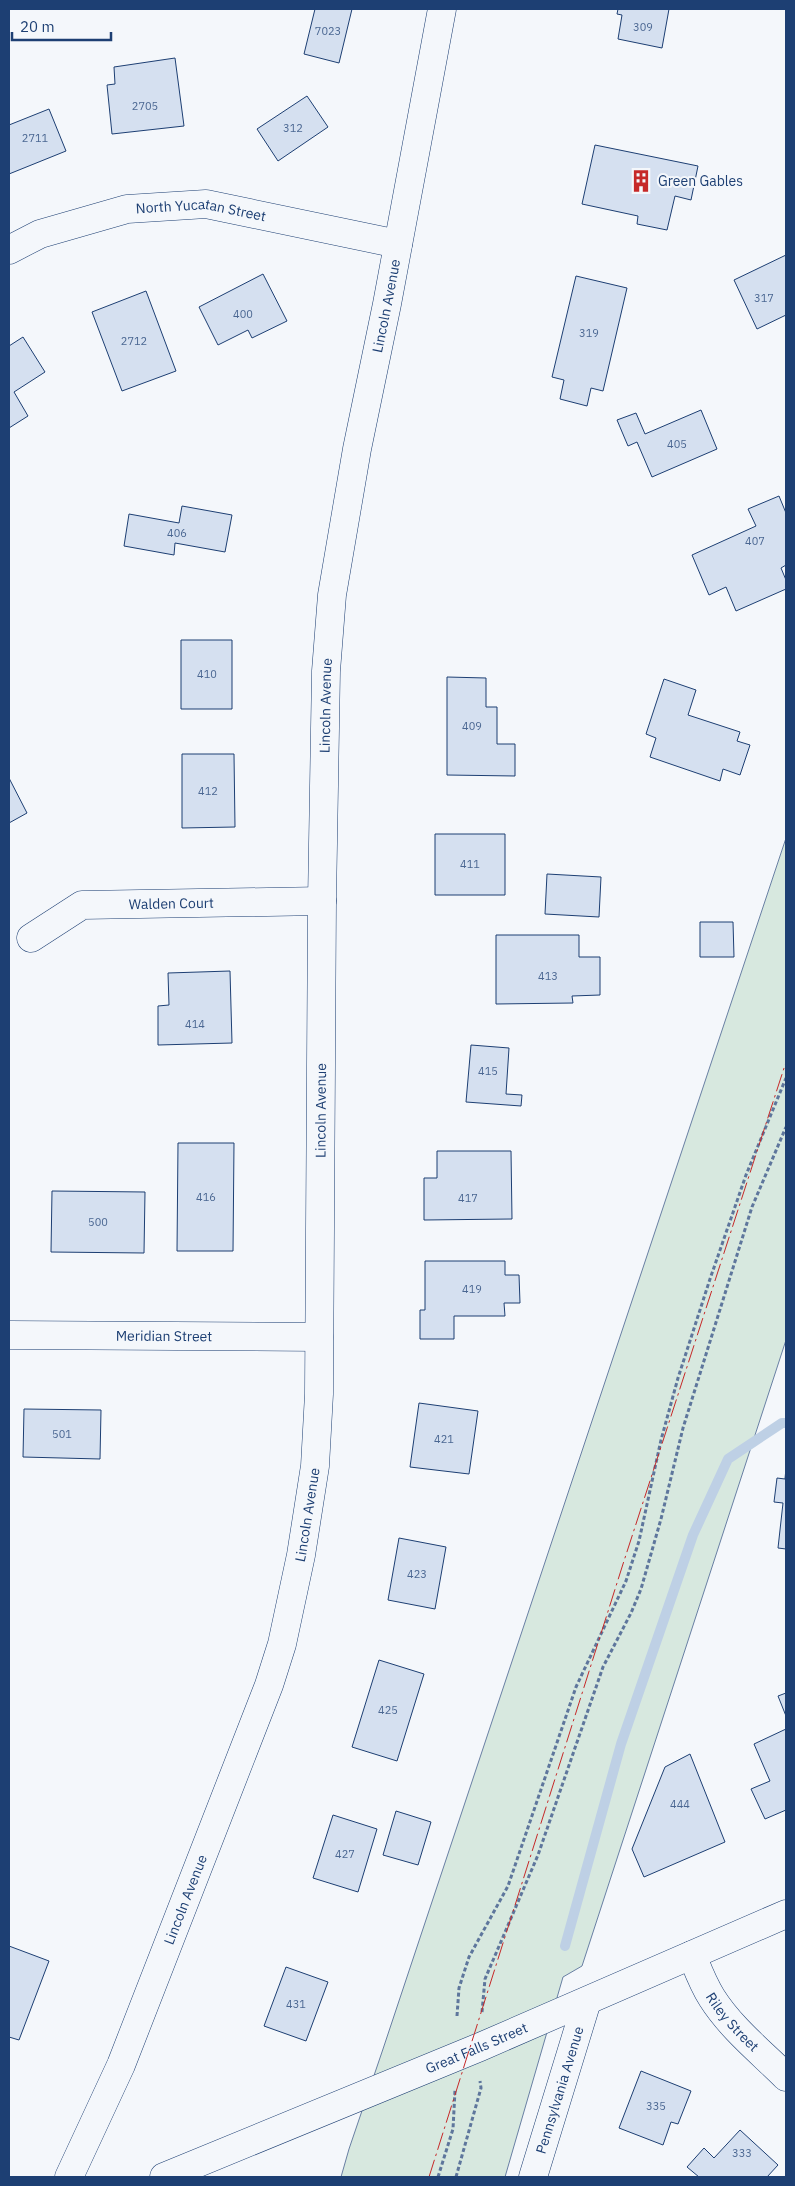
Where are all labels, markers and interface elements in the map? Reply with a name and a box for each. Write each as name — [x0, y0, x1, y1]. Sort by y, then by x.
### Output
scale bar — [12, 10, 111, 42]
text: 20 m — [20, 17, 55, 36]
house number: 309 — [633, 20, 653, 34]
house number: 7023 — [315, 24, 341, 38]
house number: 2705 — [132, 99, 158, 113]
house number: 312 — [283, 121, 303, 135]
house number: 2711 — [22, 131, 49, 145]
building icon: Green Gables — [628, 168, 654, 194]
place label: Green Gables — [658, 172, 743, 190]
street label: North Yucatan Street — [135, 195, 268, 225]
street label: Lincoln Avenue — [368, 257, 404, 354]
house number: 317 — [754, 291, 774, 305]
house number: 400 — [233, 307, 253, 321]
house number: 319 — [579, 326, 599, 340]
house number: 2712 — [121, 334, 147, 348]
house number: 405 — [667, 437, 687, 451]
house number: 406 — [167, 526, 187, 540]
house number: 407 — [745, 534, 765, 548]
street label: Lincoln Avenue — [316, 657, 336, 753]
house number: 410 — [197, 667, 217, 681]
house number: 409 — [462, 719, 482, 733]
house number: 412 — [198, 784, 218, 798]
house number: 411 — [460, 857, 480, 871]
street label: Walden Court — [128, 894, 214, 913]
house number: 413 — [538, 969, 558, 983]
house number: 414 — [185, 1017, 205, 1031]
street label: Lincoln Avenue — [311, 1063, 330, 1158]
house number: 415 — [478, 1064, 498, 1078]
house number: 416 — [196, 1190, 216, 1204]
house number: 417 — [458, 1191, 478, 1205]
house number: 500 — [88, 1215, 108, 1229]
house number: 419 — [462, 1282, 482, 1296]
street label: Meridian Street — [116, 1327, 212, 1345]
house number: 501 — [52, 1427, 72, 1441]
house number: 421 — [434, 1432, 454, 1446]
street label: Lincoln Avenue — [291, 1466, 324, 1564]
house number: 423 — [407, 1567, 427, 1581]
house number: 425 — [378, 1703, 398, 1717]
house number: 444 — [670, 1797, 690, 1811]
house number: 427 — [335, 1847, 355, 1861]
street label: Lincoln Avenue — [160, 1852, 211, 1947]
street label: Riley Street — [702, 1989, 763, 2055]
house number: 431 — [286, 1997, 306, 2011]
street label: Great Falls Street — [423, 2018, 530, 2077]
street label: Pennsylvania Avenue — [532, 2024, 588, 2156]
house number: 335 — [646, 2099, 666, 2113]
house number: 333 — [732, 2146, 752, 2160]

